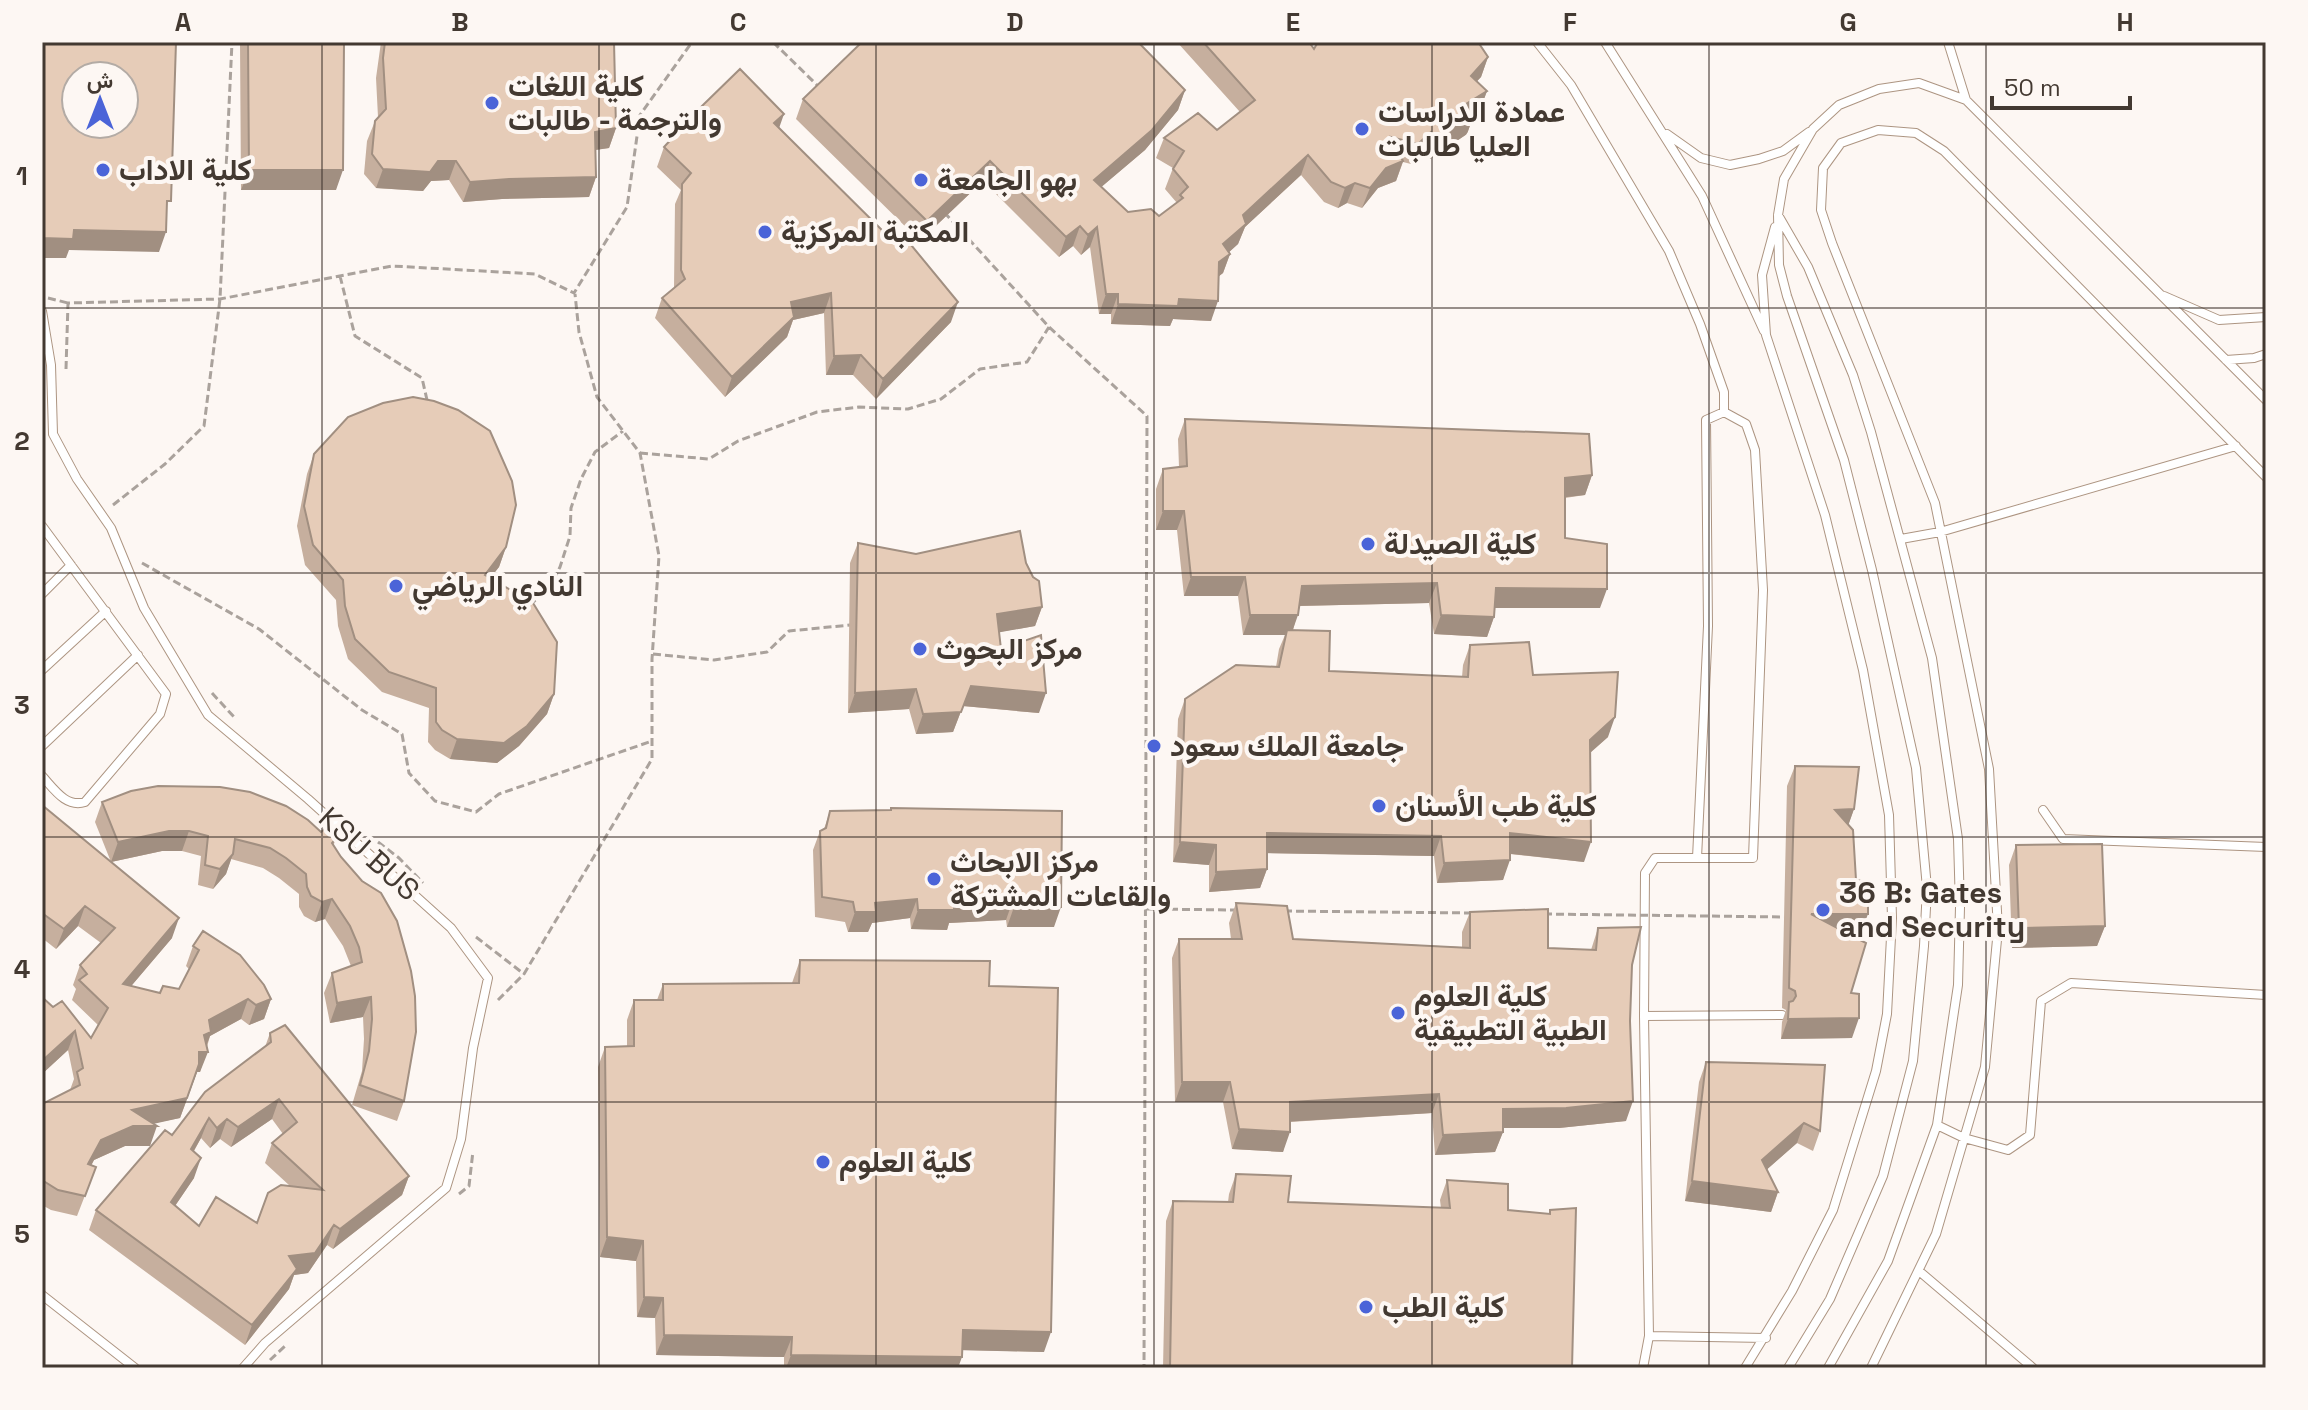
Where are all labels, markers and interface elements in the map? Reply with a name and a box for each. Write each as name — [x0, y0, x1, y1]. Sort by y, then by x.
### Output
text: A — [175, 5, 192, 39]
text: B — [451, 5, 469, 39]
text: C — [730, 5, 746, 39]
text: D — [1006, 5, 1024, 39]
text: E — [1286, 5, 1300, 39]
text: F — [1563, 5, 1577, 39]
text: G — [1839, 5, 1857, 39]
text: H — [2116, 5, 2134, 39]
north arrow — [60, 60, 140, 140]
scale bar — [1992, 60, 2130, 110]
text: ش — [87, 66, 113, 94]
place label: كلية اللغات والترجمة - طالبات — [508, 66, 722, 139]
text: 50 m — [2004, 72, 2061, 103]
place label: عمادة الدراسات العليا طالبات — [1378, 92, 1565, 165]
marker: كلية اللغات والترجمة - طالبات — [483, 94, 501, 112]
marker: عمادة الدراسات العليا طالبات — [1353, 120, 1371, 138]
place label: كلية الاداب — [119, 150, 252, 189]
text: 1 — [16, 159, 28, 193]
place label: بهو الجامعة — [937, 160, 1077, 199]
marker: كلية الاداب — [94, 161, 112, 179]
marker: بهو الجامعة — [912, 171, 930, 189]
place label: المكتبة المركزية — [781, 212, 969, 251]
marker: المكتبة المركزية — [756, 223, 774, 241]
text: 2 — [14, 424, 30, 458]
place label: كلية الصيدلة — [1384, 524, 1536, 563]
marker: كلية الصيدلة — [1359, 535, 1377, 553]
place label: النادي الرياضي — [412, 566, 583, 611]
marker: النادي الرياضي — [387, 577, 405, 595]
place label: مركز البحوث — [936, 629, 1083, 668]
marker: مركز البحوث — [911, 640, 929, 658]
text: 3 — [14, 688, 30, 722]
place label: جامعة الملك سعود — [1170, 726, 1404, 765]
marker: جامعة الملك سعود — [1145, 737, 1163, 755]
place label: كلية طب الأسنان — [1395, 786, 1597, 825]
marker: كلية طب الأسنان — [1370, 797, 1388, 815]
street label: KSU BUS — [311, 798, 428, 909]
place label: مركز الابحاث والقاعات المشتركة — [950, 842, 1171, 915]
marker: مركز الابحاث والقاعات المشتركة — [925, 870, 943, 888]
place label: 36 B: Gates and Security — [1839, 873, 2025, 946]
marker: 36 B: Gates and Security — [1814, 901, 1832, 919]
text: 4 — [14, 952, 30, 986]
place label: كلية العلوم الطبية التطبيقية — [1414, 976, 1607, 1049]
marker: كلية العلوم الطبية التطبيقية — [1389, 1004, 1407, 1022]
place label: كلية العلوم — [839, 1142, 972, 1181]
marker: كلية العلوم — [814, 1153, 832, 1171]
text: 5 — [14, 1217, 30, 1251]
place label: كلية الطب — [1382, 1287, 1505, 1326]
marker: كلية الطب — [1357, 1298, 1375, 1316]

